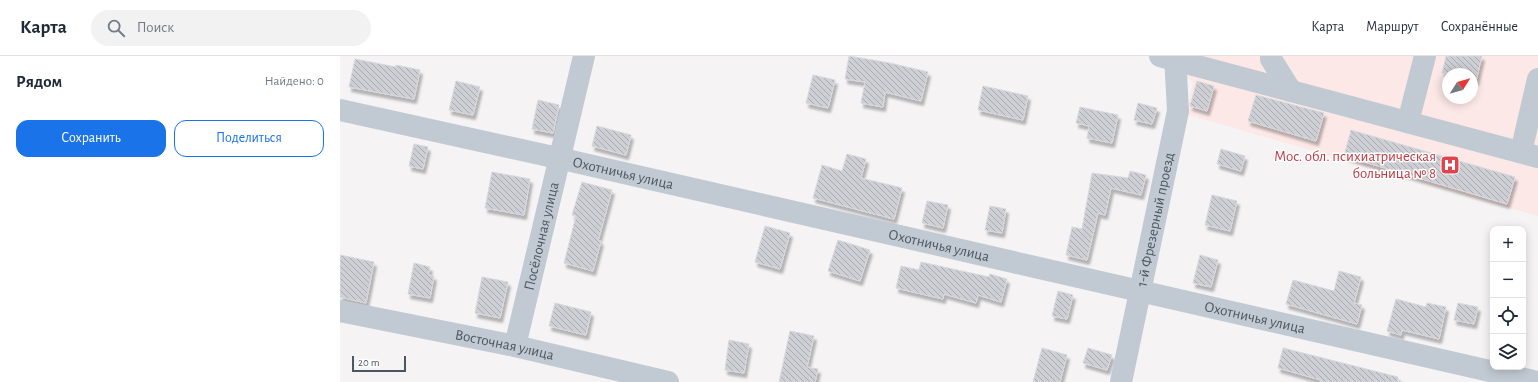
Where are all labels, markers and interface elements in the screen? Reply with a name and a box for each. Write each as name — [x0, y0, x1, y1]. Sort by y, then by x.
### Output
search box — [91, 10, 371, 46]
icon: search — [105, 17, 127, 39]
text: Карта — [20, 18, 67, 37]
text: Поиск — [137, 20, 174, 35]
text: Карта — [1311, 20, 1344, 34]
text: Маршрут — [1366, 20, 1419, 34]
text: Сохранённые — [1441, 20, 1518, 34]
north arrow — [1442, 68, 1478, 104]
text: Рядом — [16, 73, 62, 90]
text: Найдено: 0 — [265, 75, 324, 88]
button: Сохранить — [16, 120, 166, 157]
button: Поделиться — [174, 120, 324, 157]
place label: Мос. обл. психиатрическая больница № 8 — [1274, 149, 1436, 181]
street label: 1-й Фрезерный проезд — [1134, 151, 1177, 288]
street label: Охотничья улица — [571, 154, 675, 192]
hospital icon: Мос. обл. психиатрическая больница № 8 — [1439, 154, 1461, 176]
street label: Посёлочная улица — [521, 180, 561, 292]
street label: Охотничья улица — [887, 226, 991, 264]
map controls — [1490, 226, 1526, 370]
button: + — [1490, 226, 1526, 262]
button: − — [1490, 262, 1526, 298]
street label: Охотничья улица — [1203, 298, 1307, 336]
button: locate — [1490, 298, 1526, 334]
street label: Восточная улица — [454, 327, 556, 362]
button: layers — [1490, 334, 1526, 370]
scale bar — [352, 354, 406, 373]
text: 20 m — [358, 357, 379, 368]

